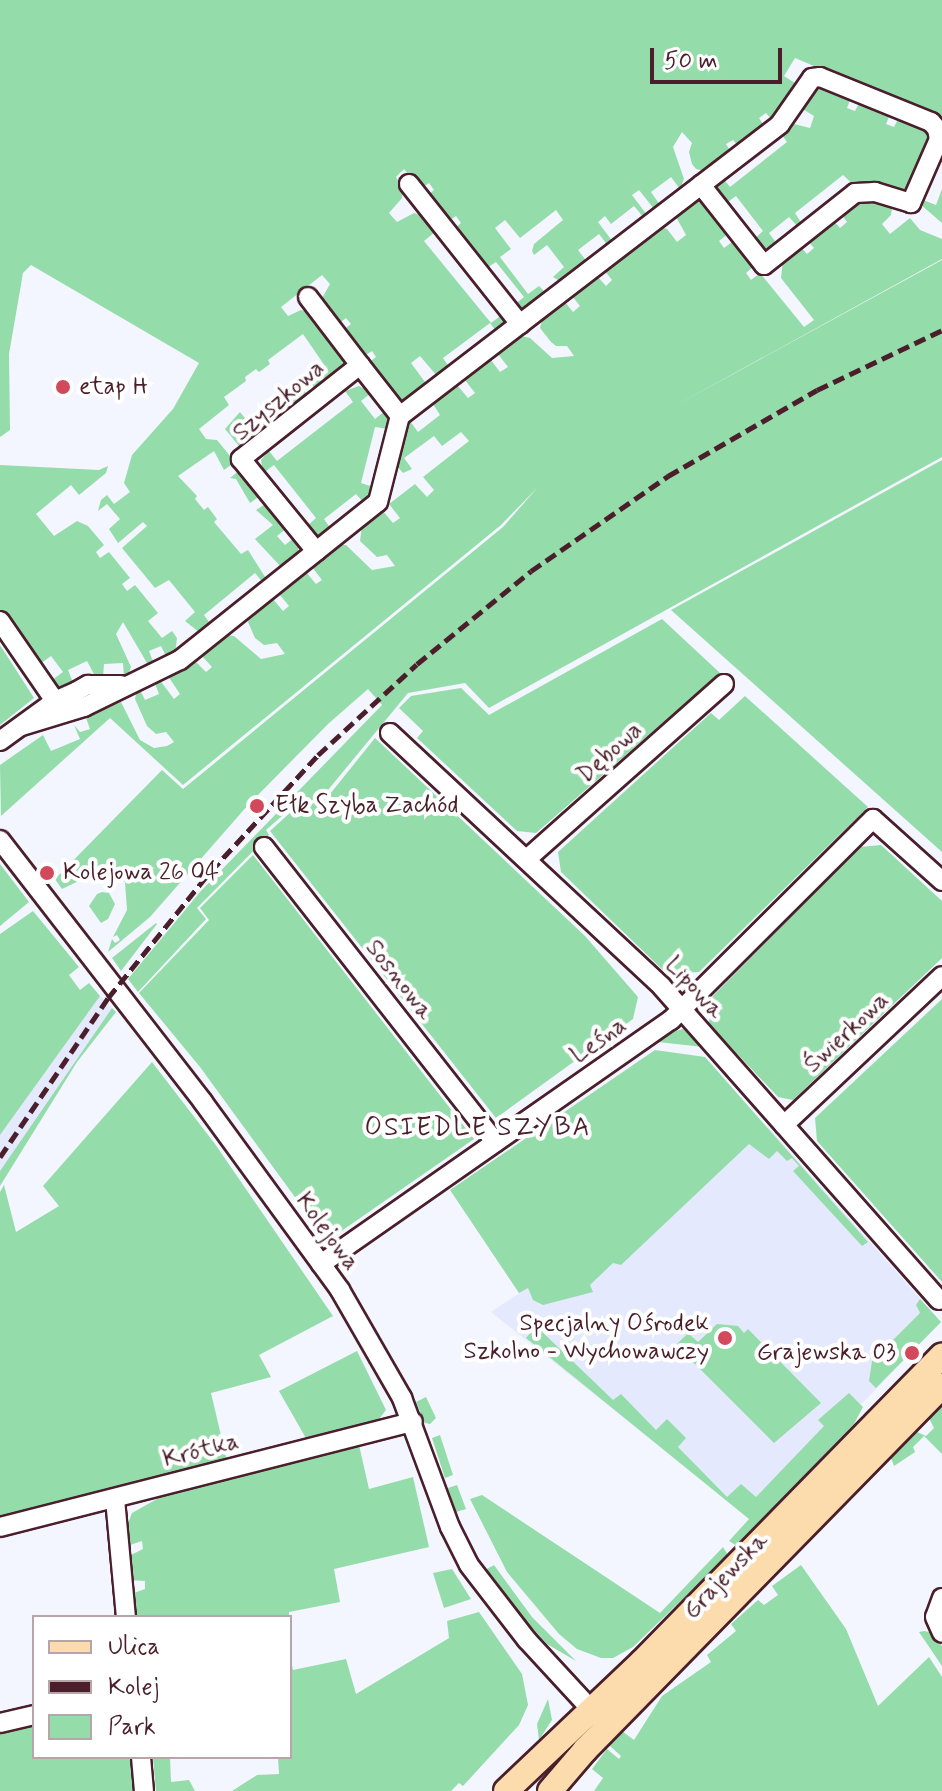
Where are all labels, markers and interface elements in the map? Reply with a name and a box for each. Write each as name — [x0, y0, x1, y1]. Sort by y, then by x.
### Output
scale bar — [654, 32, 786, 82]
text: 50 m — [664, 46, 718, 77]
street label: Szyszkowa — [227, 354, 331, 448]
place label: etap H — [79, 373, 148, 401]
marker: etap H — [54, 378, 72, 396]
street label: Dębowa — [571, 716, 649, 790]
place label: Ełk Szyba Zachód — [275, 792, 459, 820]
marker: Ełk Szyba Zachód — [246, 795, 268, 817]
place label: Kolejowa 26 04 — [63, 859, 218, 887]
marker: Kolejowa 26 04 — [38, 864, 56, 882]
street label: Sosnowa — [359, 934, 439, 1026]
street label: Lipowa — [658, 951, 730, 1025]
street label: Świerkowa — [799, 986, 895, 1080]
street label: Leśna — [566, 1012, 632, 1070]
district label: OSIEDLE SZYBA — [367, 1113, 589, 1145]
street label: Kolejowa — [289, 1187, 365, 1277]
place label: Specjalny Ośrodek Szkolno - Wychowawczy — [464, 1310, 709, 1366]
marker: Specjalny Ośrodek Szkolno - Wychowawczy — [716, 1329, 734, 1347]
place label: Grajewska 03 — [757, 1339, 896, 1367]
marker: Grajewska 03 — [903, 1344, 921, 1362]
street label: Krótka — [160, 1428, 242, 1474]
street label: Grajewska — [678, 1527, 774, 1625]
legend — [32, 1615, 292, 1759]
text: Ulica — [108, 1632, 160, 1663]
text: Kolej — [108, 1672, 159, 1703]
text: Park — [108, 1712, 156, 1743]

